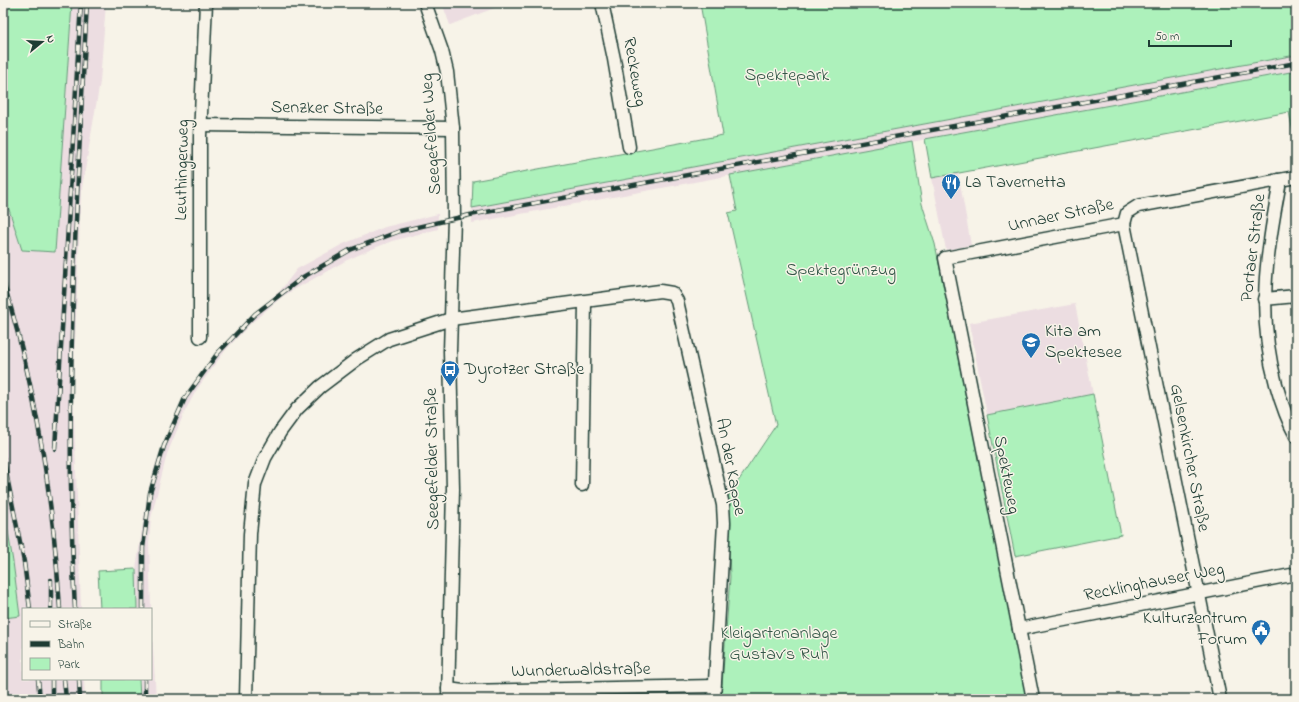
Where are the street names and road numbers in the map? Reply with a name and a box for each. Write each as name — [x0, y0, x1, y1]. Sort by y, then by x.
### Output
street label: Reckeweg — [614, 35, 653, 109]
street label: Seegefelder Weg — [415, 72, 450, 196]
street label: Senzker Straße — [271, 95, 384, 123]
street label: Leuthingerweg — [169, 119, 198, 221]
street label: Unnaer Straße — [1006, 192, 1117, 240]
street label: Portaer Straße — [1234, 192, 1274, 303]
street label: Gelsenkircher Straße — [1162, 382, 1216, 535]
street label: Seegefelder Straße — [419, 387, 448, 530]
street label: An der Kappe — [708, 416, 752, 519]
street label: Spekteweg — [985, 434, 1026, 517]
street label: Recklinghauser Weg — [1082, 557, 1227, 610]
street label: Wunderwaldstraße — [511, 657, 652, 685]

